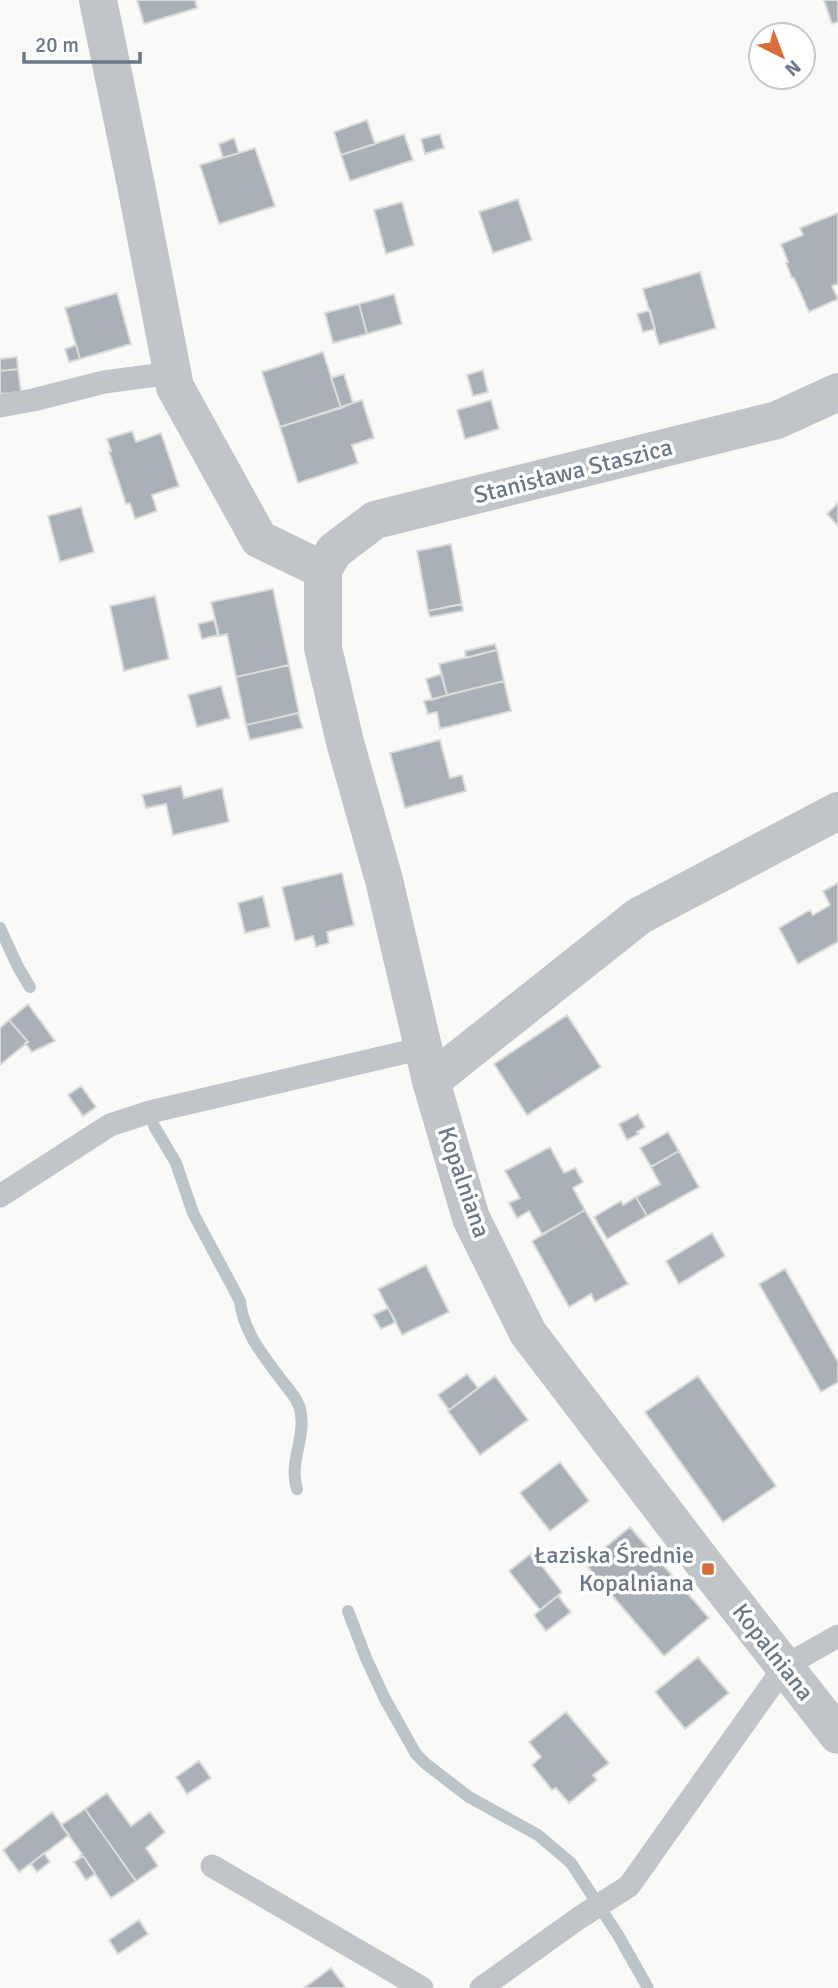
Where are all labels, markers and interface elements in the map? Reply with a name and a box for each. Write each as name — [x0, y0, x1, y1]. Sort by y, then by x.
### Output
scale bar — [24, 21, 140, 65]
north arrow — [747, 21, 817, 91]
text: 20 m — [35, 32, 79, 58]
text: N — [780, 55, 806, 81]
street label: Stanisława Staszica — [471, 432, 675, 510]
street label: Kopalniana — [431, 1123, 497, 1241]
place label: Łaziska Średnie Kopalniana — [534, 1540, 694, 1598]
marker: Łaziska Średnie Kopalniana — [700, 1561, 716, 1577]
street label: Kopalniana — [726, 1597, 820, 1707]

